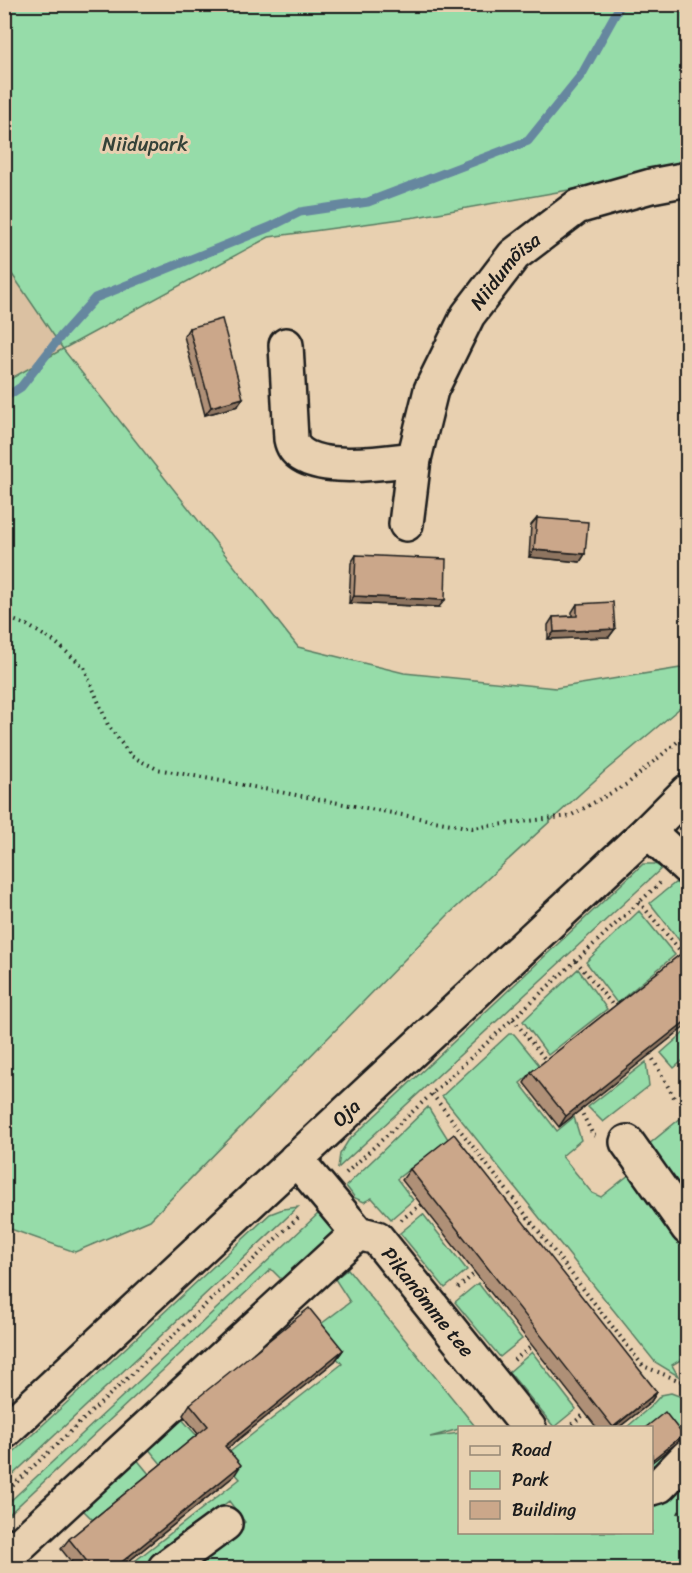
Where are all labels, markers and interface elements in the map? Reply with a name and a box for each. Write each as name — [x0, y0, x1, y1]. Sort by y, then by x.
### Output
park label: Niidupark — [102, 127, 188, 162]
street label: Niidumõisa — [461, 223, 550, 318]
street label: Oja — [324, 1090, 369, 1136]
street label: Pikanõmme tee — [372, 1239, 483, 1366]
legend — [458, 1426, 653, 1534]
text: Road — [512, 1434, 552, 1466]
text: Park — [512, 1464, 549, 1496]
text: Building — [512, 1494, 576, 1526]

